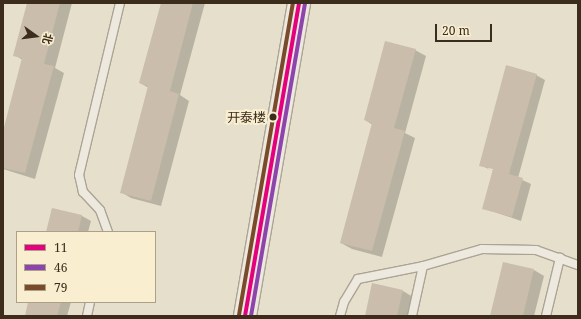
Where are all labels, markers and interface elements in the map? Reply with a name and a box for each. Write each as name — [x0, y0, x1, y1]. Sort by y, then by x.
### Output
north arrow — [16, 16, 56, 56]
scale bar — [437, 16, 494, 42]
text: 20 m — [442, 22, 470, 39]
text: 北 — [40, 32, 57, 46]
place label: 开泰楼 — [227, 109, 266, 125]
marker: 开泰楼 — [268, 112, 278, 122]
legend — [16, 231, 156, 303]
text: 11 — [54, 239, 67, 256]
text: 46 — [54, 259, 67, 276]
text: 79 — [54, 279, 67, 296]

